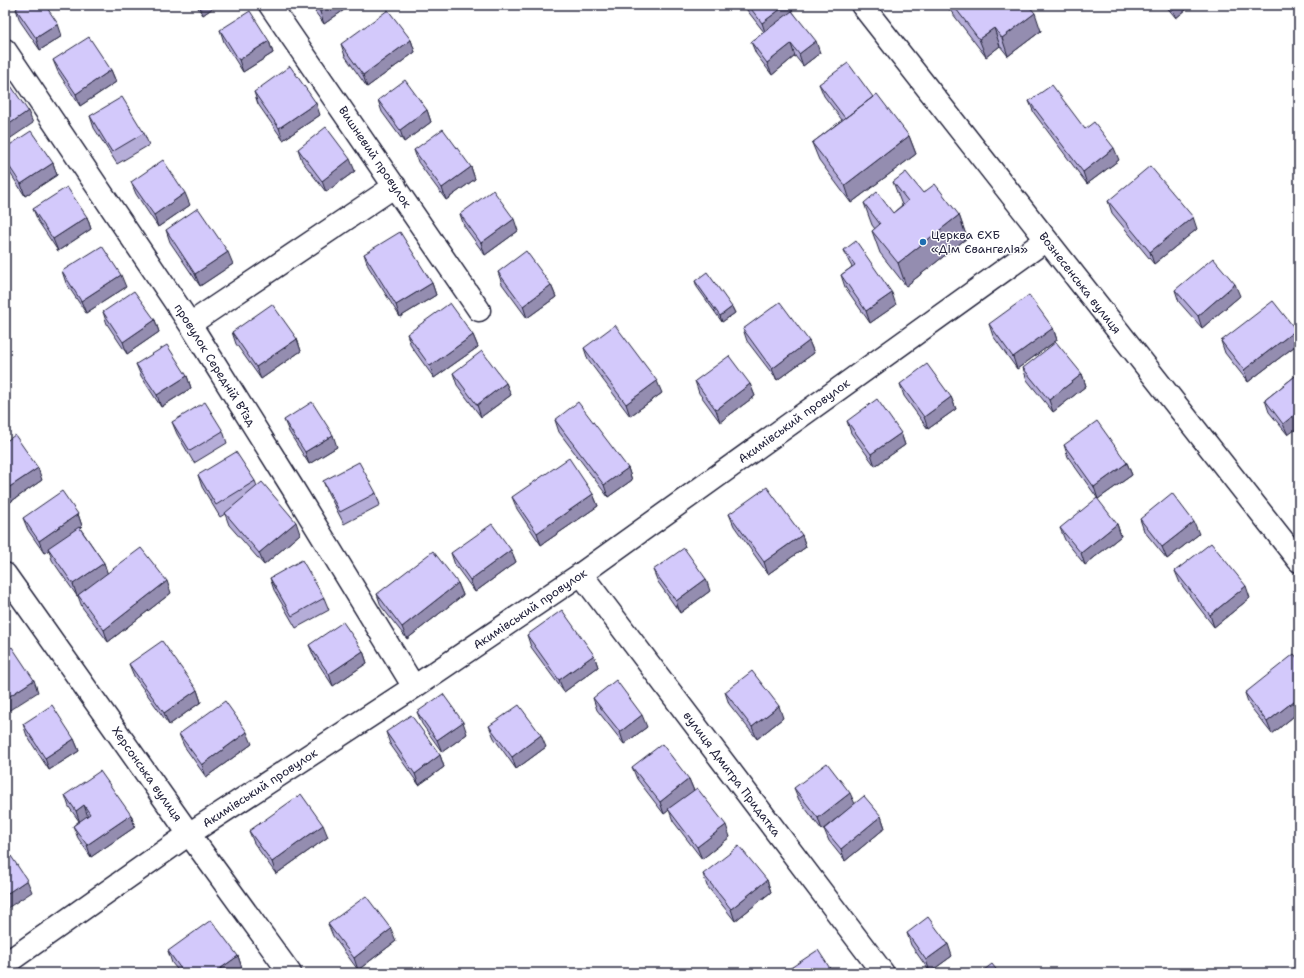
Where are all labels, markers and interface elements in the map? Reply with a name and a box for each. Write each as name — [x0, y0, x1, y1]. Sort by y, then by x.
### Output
street label: Вишневий провулок — [335, 103, 415, 212]
place label: Церква ЄХБ «Дім Євангелія» — [931, 227, 1028, 257]
street label: Вознесенська вулиця — [1035, 229, 1125, 337]
marker: Церква ЄХБ «Дім Євангелія» — [918, 237, 928, 247]
street label: провулок Середній Вʼїзд — [171, 301, 260, 430]
street label: Акимівський провулок — [735, 375, 853, 467]
street label: Акимівський провулок — [470, 565, 591, 653]
street label: вулиця Дмитра Придатка — [680, 708, 785, 840]
street label: Херсонська вулиця — [108, 723, 186, 825]
street label: Акимівський провулок — [199, 744, 321, 831]

